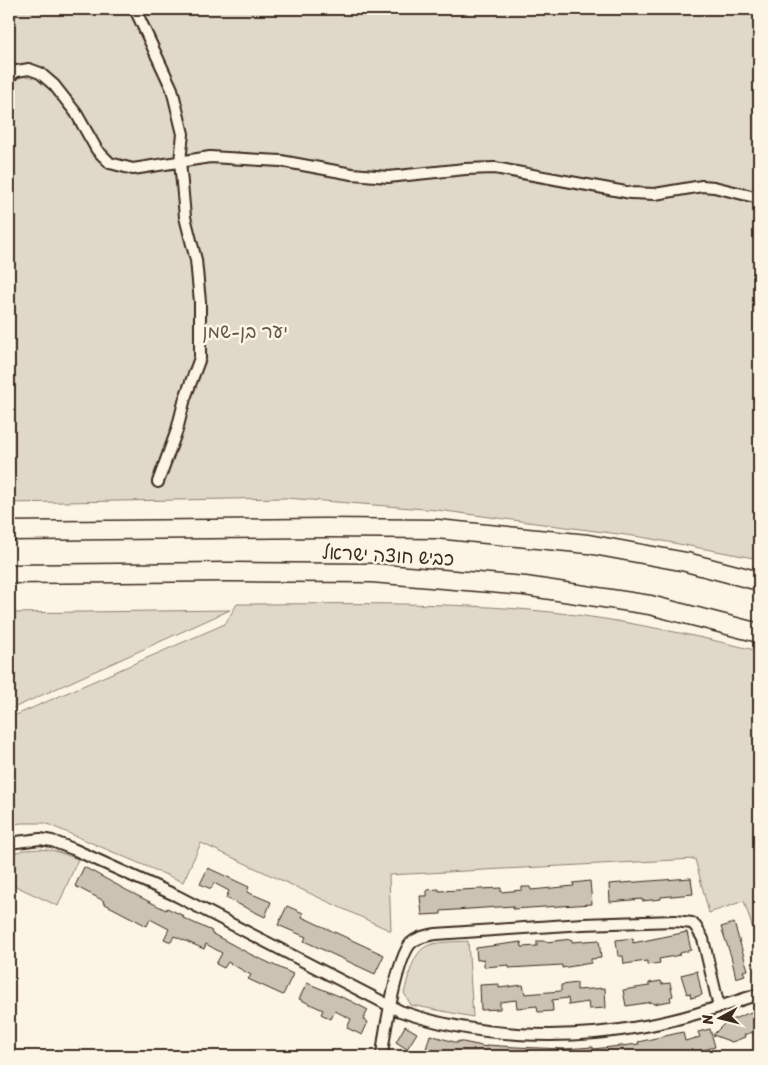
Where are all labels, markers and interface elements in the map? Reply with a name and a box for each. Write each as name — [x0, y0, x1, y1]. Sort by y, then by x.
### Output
park label: יער בן-שמן — [202, 315, 288, 348]
street label: כביש חוצה ישראל — [321, 536, 455, 575]
north arrow — [696, 992, 746, 1042]
text: N — [695, 1013, 721, 1027]

